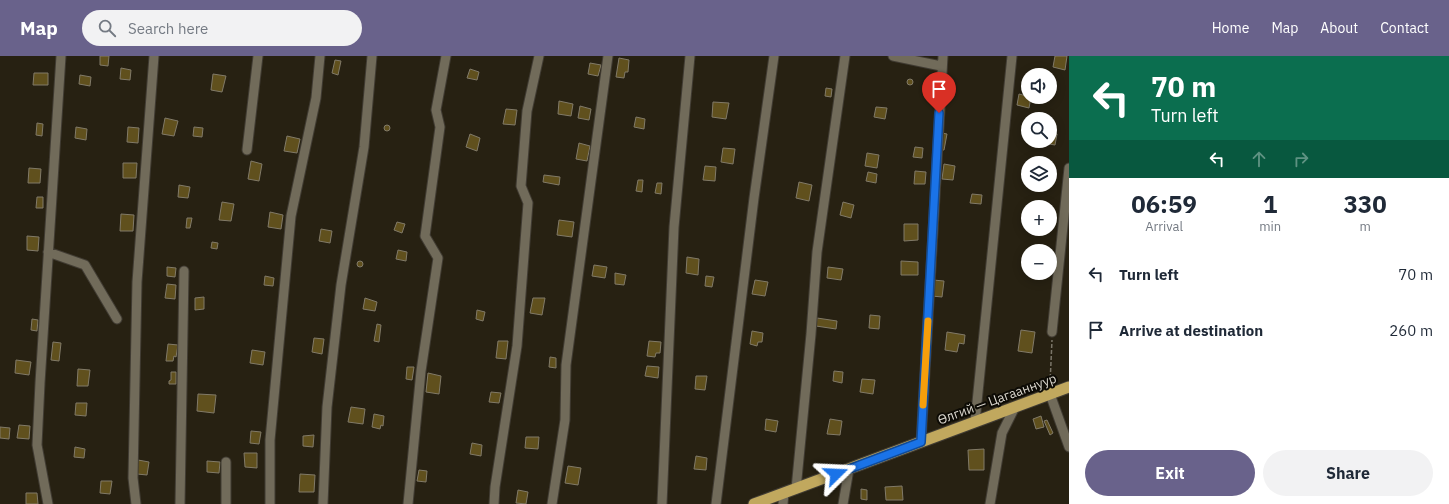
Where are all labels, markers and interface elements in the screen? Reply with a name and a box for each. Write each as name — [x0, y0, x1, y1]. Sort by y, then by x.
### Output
search box — [82, 10, 362, 46]
text: Map — [20, 16, 58, 40]
icon: search — [96, 17, 118, 39]
text: Search here — [128, 19, 208, 38]
text: Home — [1212, 19, 1249, 37]
text: Map — [1271, 19, 1298, 37]
text: About — [1320, 19, 1358, 37]
text: Contact — [1380, 19, 1429, 37]
map controls — [1021, 68, 1057, 280]
button: sound — [1021, 68, 1057, 104]
text: 70 m — [1151, 68, 1216, 105]
pin — [922, 72, 956, 113]
icon: left — [1085, 72, 1137, 124]
icon: arrive — [928, 78, 950, 100]
text: Turn left — [1151, 104, 1219, 127]
button: search — [1021, 112, 1057, 148]
icon: left — [1206, 148, 1228, 170]
icon: ahead — [1248, 148, 1270, 170]
icon: right — [1290, 148, 1312, 170]
button: layers — [1021, 156, 1057, 192]
text: 06:59 — [1131, 188, 1197, 220]
text: 1 — [1263, 188, 1277, 220]
text: 330 — [1343, 188, 1387, 220]
button: + — [1021, 200, 1057, 236]
text: Arrival — [1145, 218, 1183, 235]
text: min — [1259, 218, 1281, 235]
text: m — [1359, 218, 1371, 235]
button: − — [1021, 244, 1057, 280]
icon: left — [1085, 263, 1107, 285]
text: Turn left — [1119, 265, 1179, 284]
text: 70 m — [1398, 265, 1433, 284]
icon: arrive — [1085, 319, 1107, 341]
text: Arrive at destination — [1119, 321, 1263, 340]
text: 260 m — [1389, 321, 1433, 340]
street label: Өлгий — Цагааннуур — [935, 370, 1059, 428]
button: Exit — [1085, 450, 1255, 496]
button: Share — [1263, 450, 1433, 496]
position arrow — [815, 453, 857, 495]

